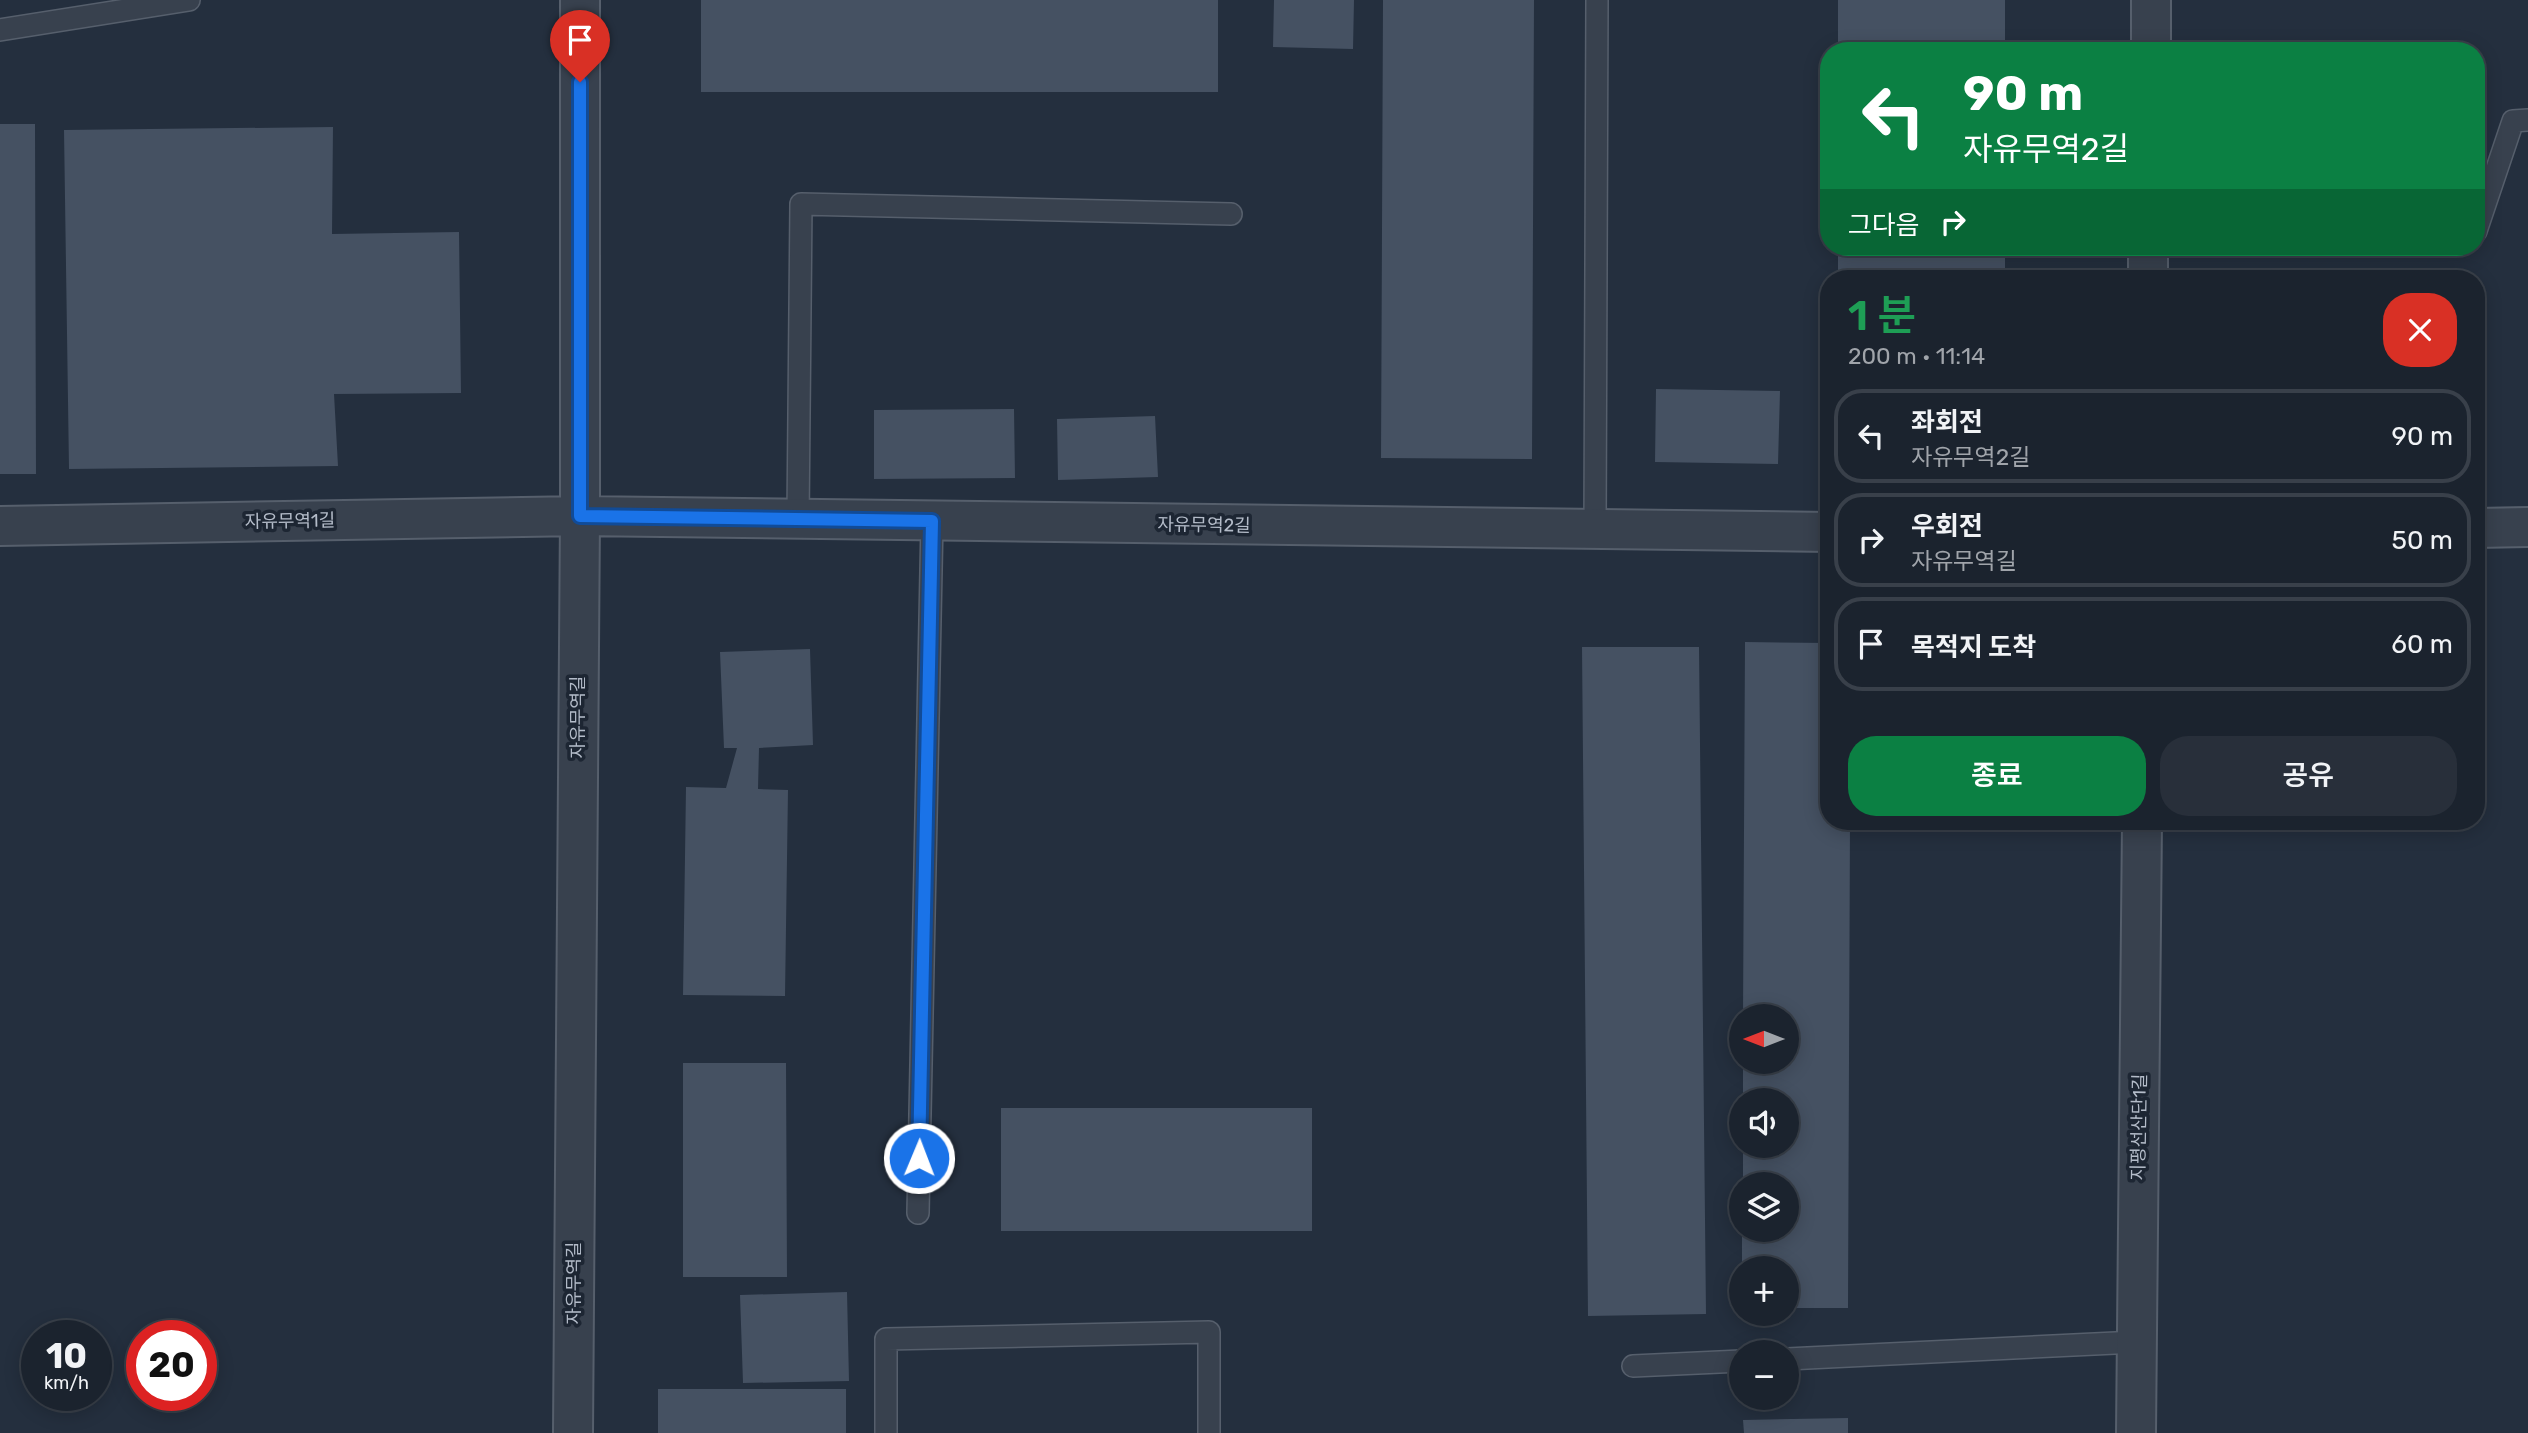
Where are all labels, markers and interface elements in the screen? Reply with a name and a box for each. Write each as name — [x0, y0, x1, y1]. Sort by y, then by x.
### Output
pin — [550, 10, 610, 82]
icon: arrive — [561, 21, 599, 59]
text: 90 m — [1963, 64, 2083, 122]
icon: left — [1848, 70, 1939, 161]
text: 자유무역2길 — [1963, 130, 2129, 168]
icon: right — [1934, 203, 1972, 241]
text: 그다음 — [1848, 210, 1920, 241]
text: 1 분 — [1848, 291, 1916, 341]
button: close — [2383, 293, 2457, 367]
text: 200 m · 11:14 — [1848, 342, 1985, 370]
text: 좌회전 — [1911, 407, 1983, 438]
icon: left — [1852, 417, 1890, 455]
text: 90 m — [2392, 421, 2453, 452]
text: 자유무역2길 — [1911, 443, 2030, 471]
street label: 자유무역1길 — [245, 509, 335, 533]
text: 우회전 — [1911, 511, 1983, 542]
street label: 자유무역2길 — [1157, 513, 1251, 537]
icon: right — [1852, 521, 1890, 559]
text: 50 m — [2392, 525, 2453, 556]
text: 자유무역길 — [1911, 547, 2017, 575]
icon: arrive — [1852, 625, 1890, 663]
text: 60 m — [2391, 629, 2453, 660]
text: 목적지 도착 — [1911, 632, 2036, 663]
street label: 자유무역길 — [567, 676, 589, 758]
button: 종료 — [1848, 736, 2146, 816]
button: 공유 — [2160, 736, 2457, 816]
north arrow — [1729, 1004, 1799, 1074]
map controls — [1729, 1004, 1799, 1410]
street label: 지평선산단1길 — [2127, 1073, 2151, 1181]
button: sound — [1729, 1088, 1799, 1158]
position arrow — [882, 1121, 956, 1195]
button: layers — [1729, 1172, 1799, 1242]
street label: 자유무역길 — [563, 1242, 585, 1324]
button: + — [1729, 1256, 1799, 1326]
speed limit sign: 20 — [126, 1320, 217, 1411]
text: 10 — [46, 1335, 87, 1377]
button: − — [1729, 1340, 1799, 1410]
text: km/h — [44, 1372, 89, 1394]

